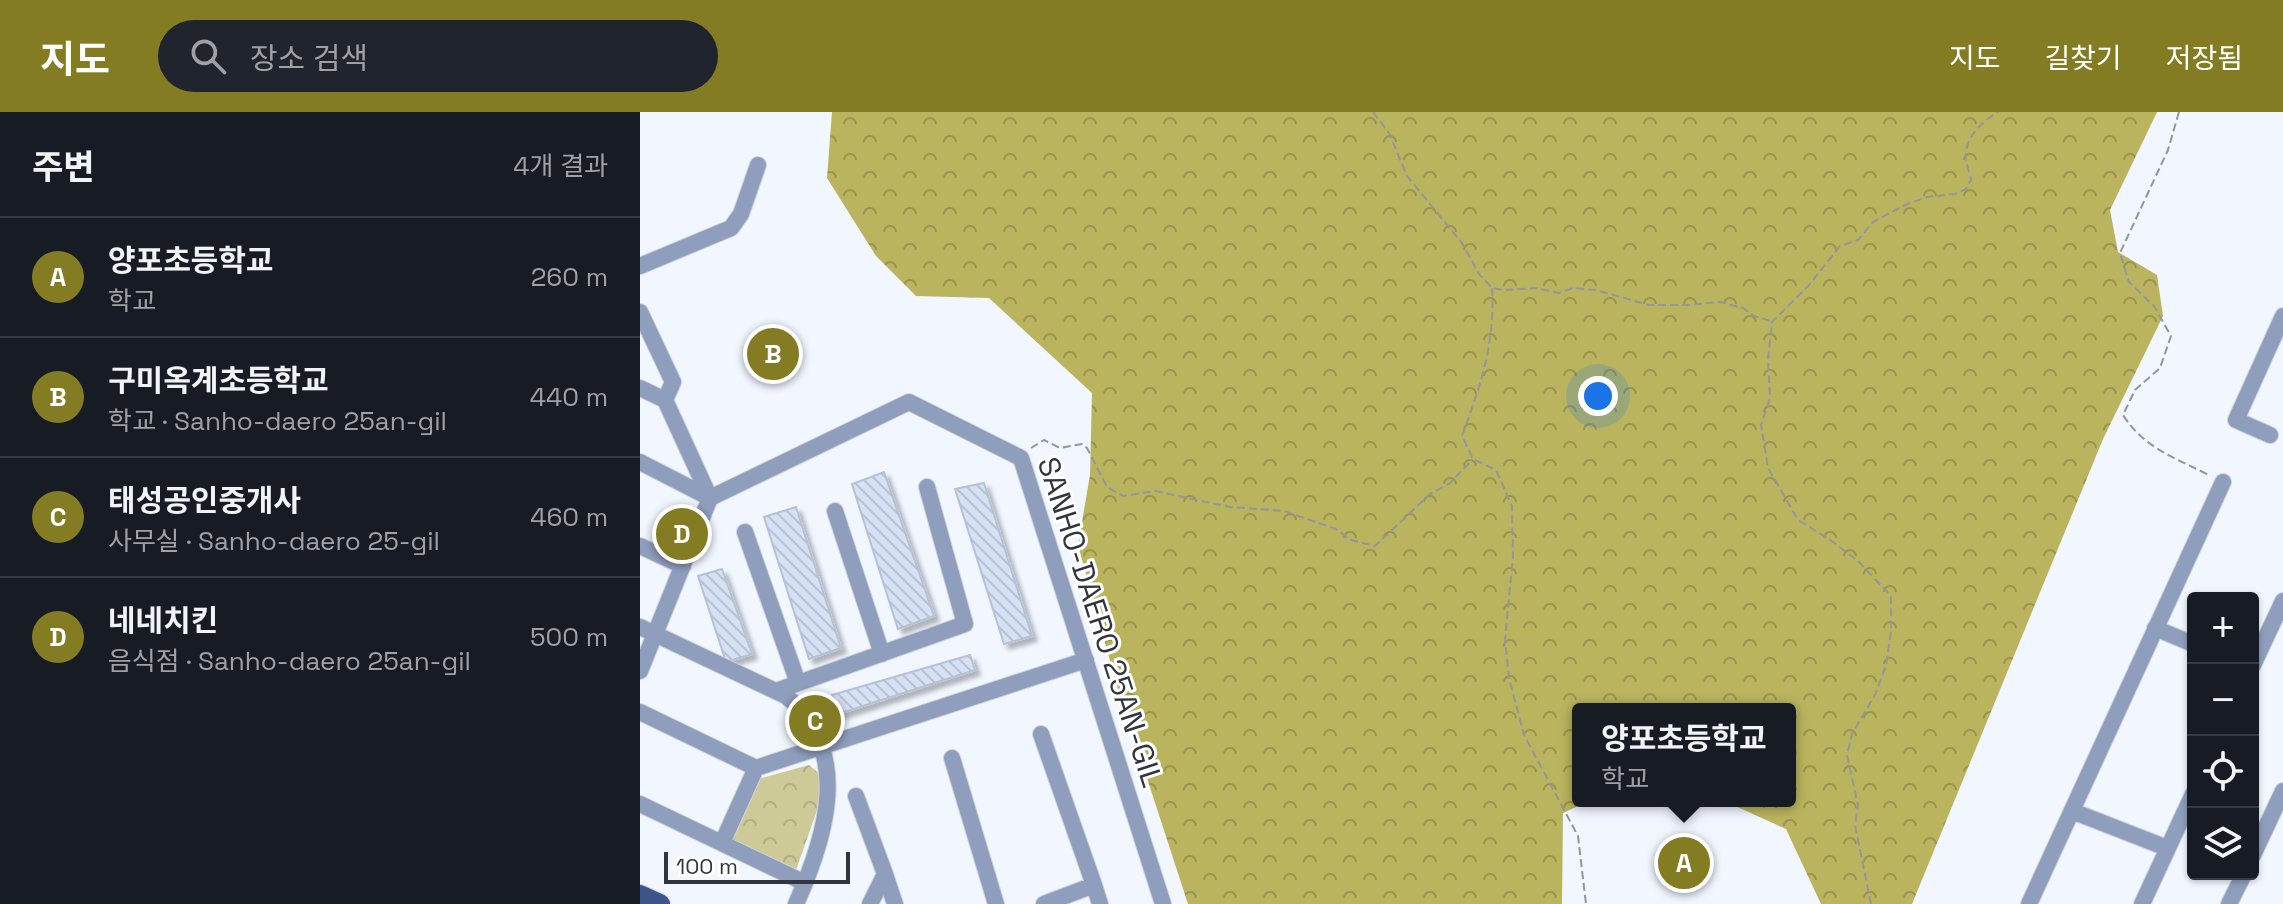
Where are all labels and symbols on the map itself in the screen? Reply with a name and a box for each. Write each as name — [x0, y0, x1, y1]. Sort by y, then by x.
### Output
pin: B — [747, 324, 799, 384]
your location — [1578, 376, 1618, 416]
street label: SANHO-DAERO 25AN-GIL — [1029, 452, 1172, 792]
pin: D — [656, 504, 708, 564]
pin: C — [789, 691, 841, 751]
pin: A — [1658, 833, 1710, 893]
scale bar — [664, 848, 850, 884]

